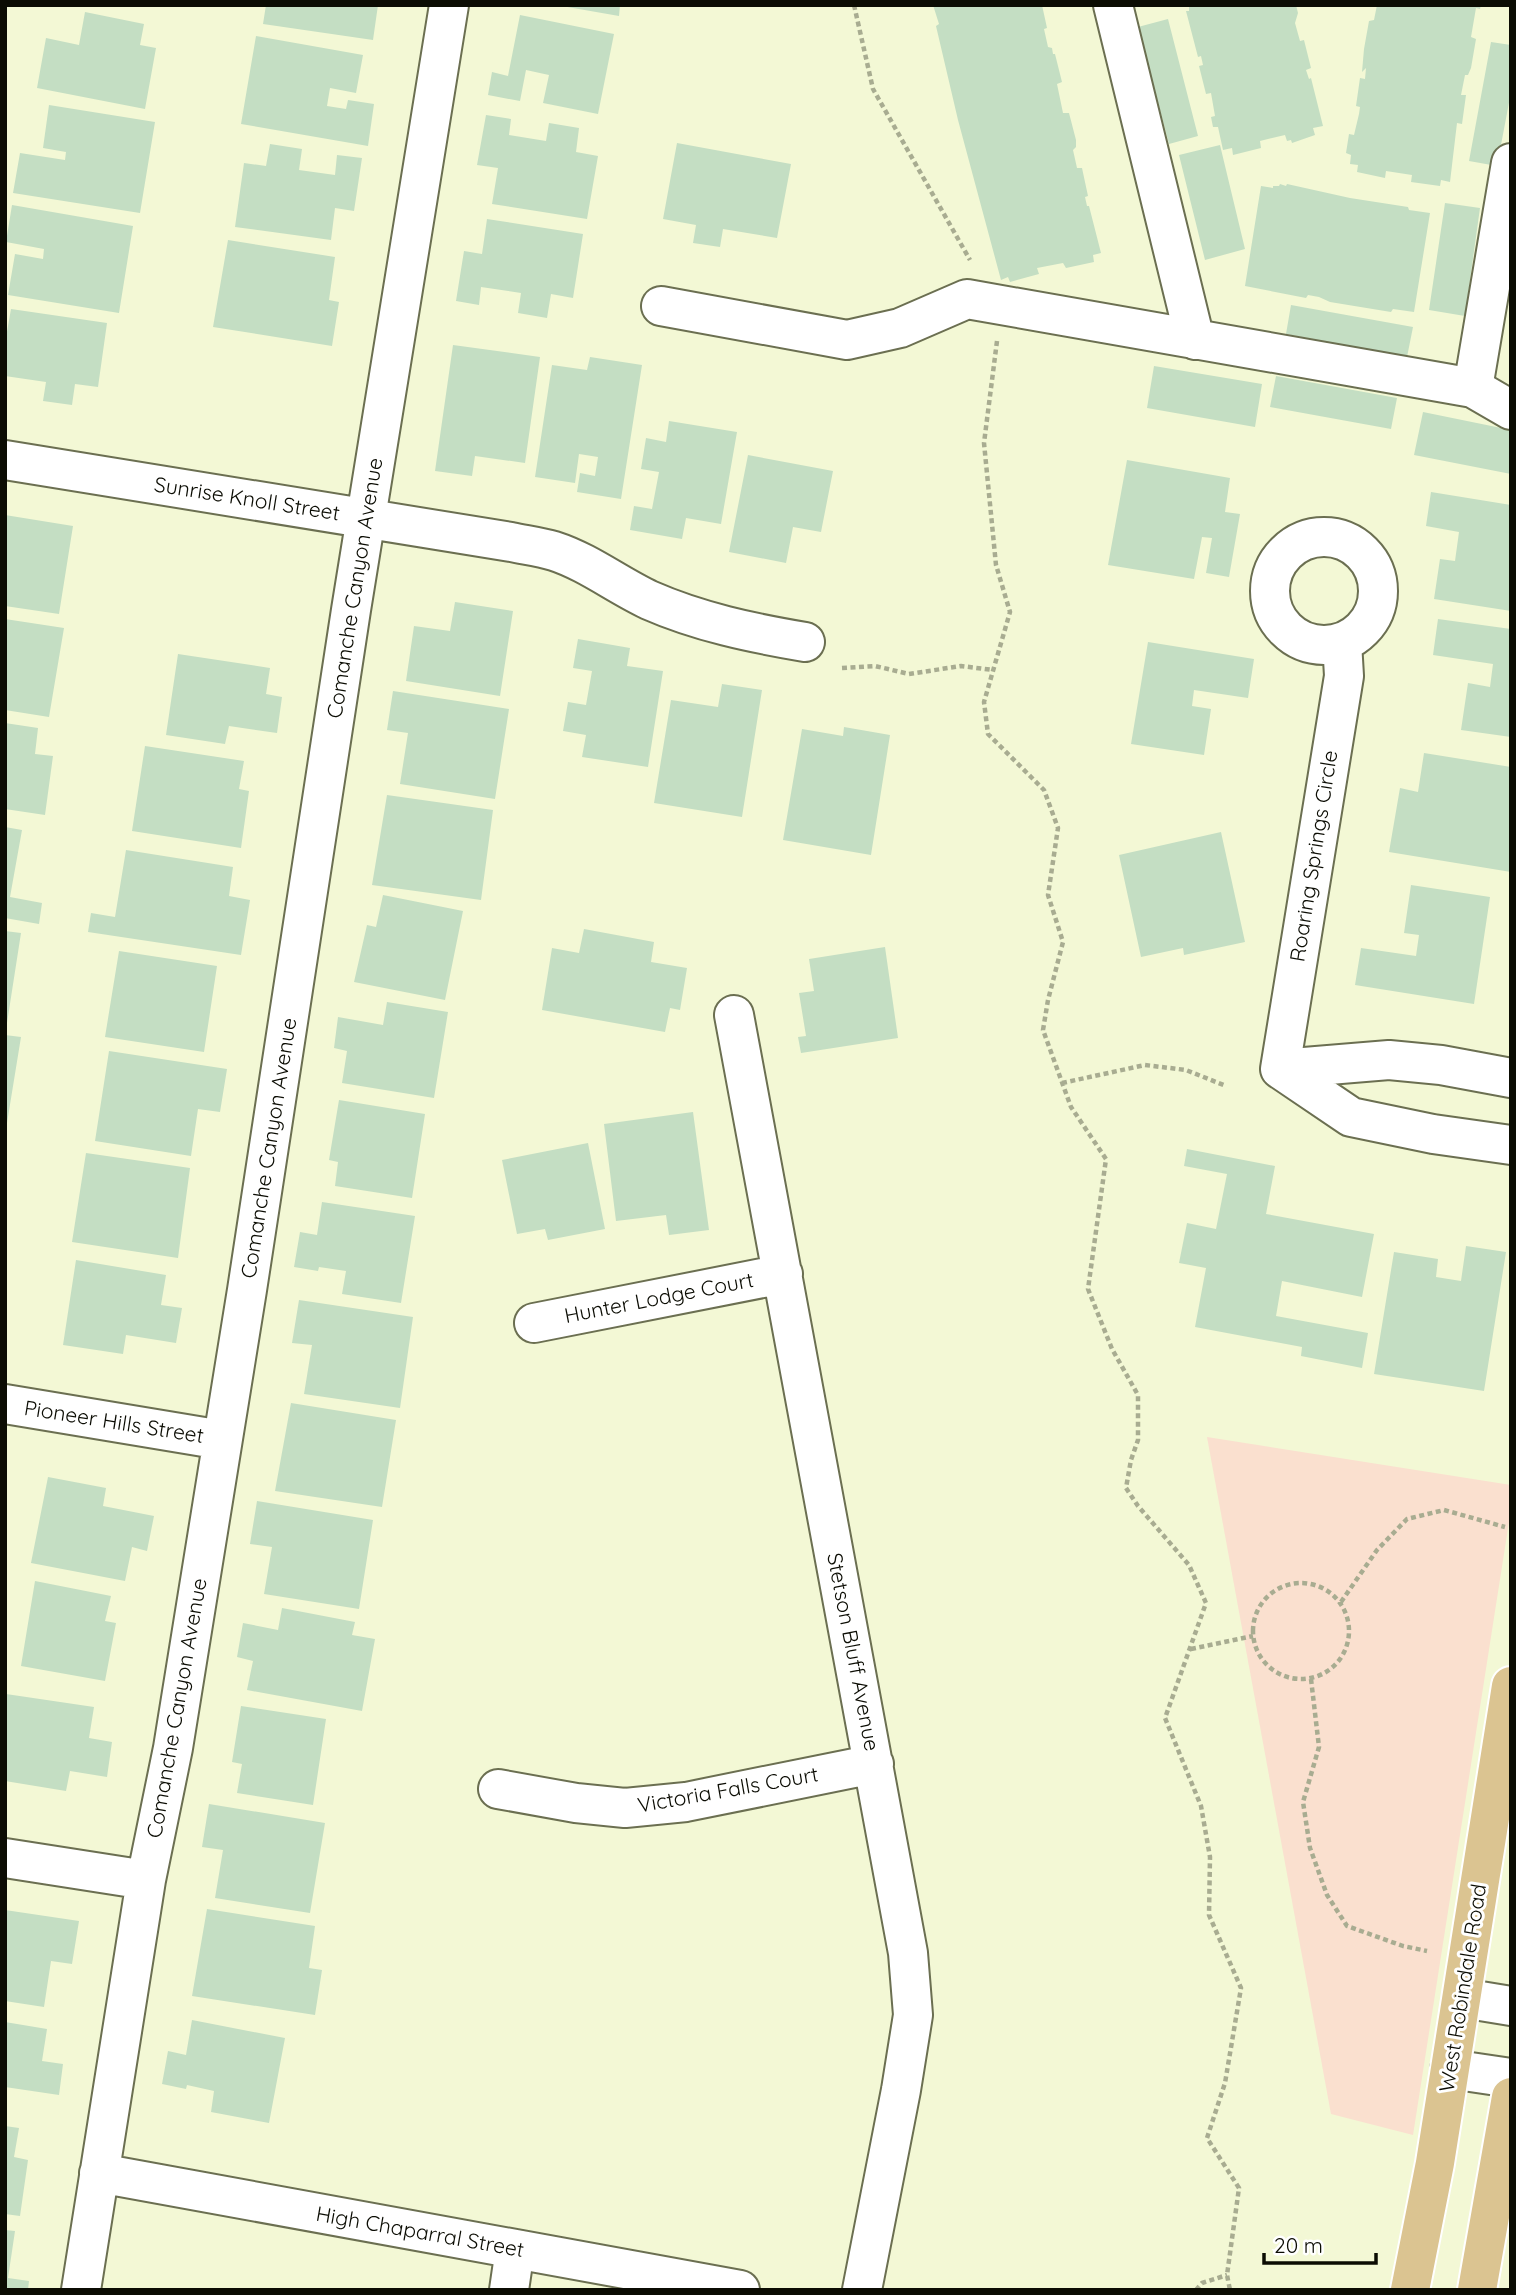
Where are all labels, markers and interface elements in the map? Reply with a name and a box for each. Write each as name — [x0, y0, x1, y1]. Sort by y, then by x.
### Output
street label: Comanche Canyon Avenue — [321, 456, 387, 720]
street label: Sunrise Knoll Street — [153, 471, 342, 526]
street label: Roaring Springs Circle — [1283, 748, 1343, 963]
street label: Comanche Canyon Avenue — [235, 1016, 301, 1280]
street label: Hunter Lodge Court — [562, 1266, 756, 1328]
street label: Pioneer Hills Street — [22, 1394, 206, 1448]
street label: Stetson Bluff Avenue — [822, 1550, 886, 1753]
street label: Comanche Canyon Avenue — [140, 1576, 212, 1840]
street label: Victoria Falls Court — [635, 1760, 820, 1818]
street label: West Robindale Road — [1433, 1882, 1491, 2094]
street label: High Chaparral Street — [314, 2200, 526, 2262]
scale bar — [1264, 2222, 1376, 2266]
text: 20 m — [1274, 2232, 1323, 2258]

